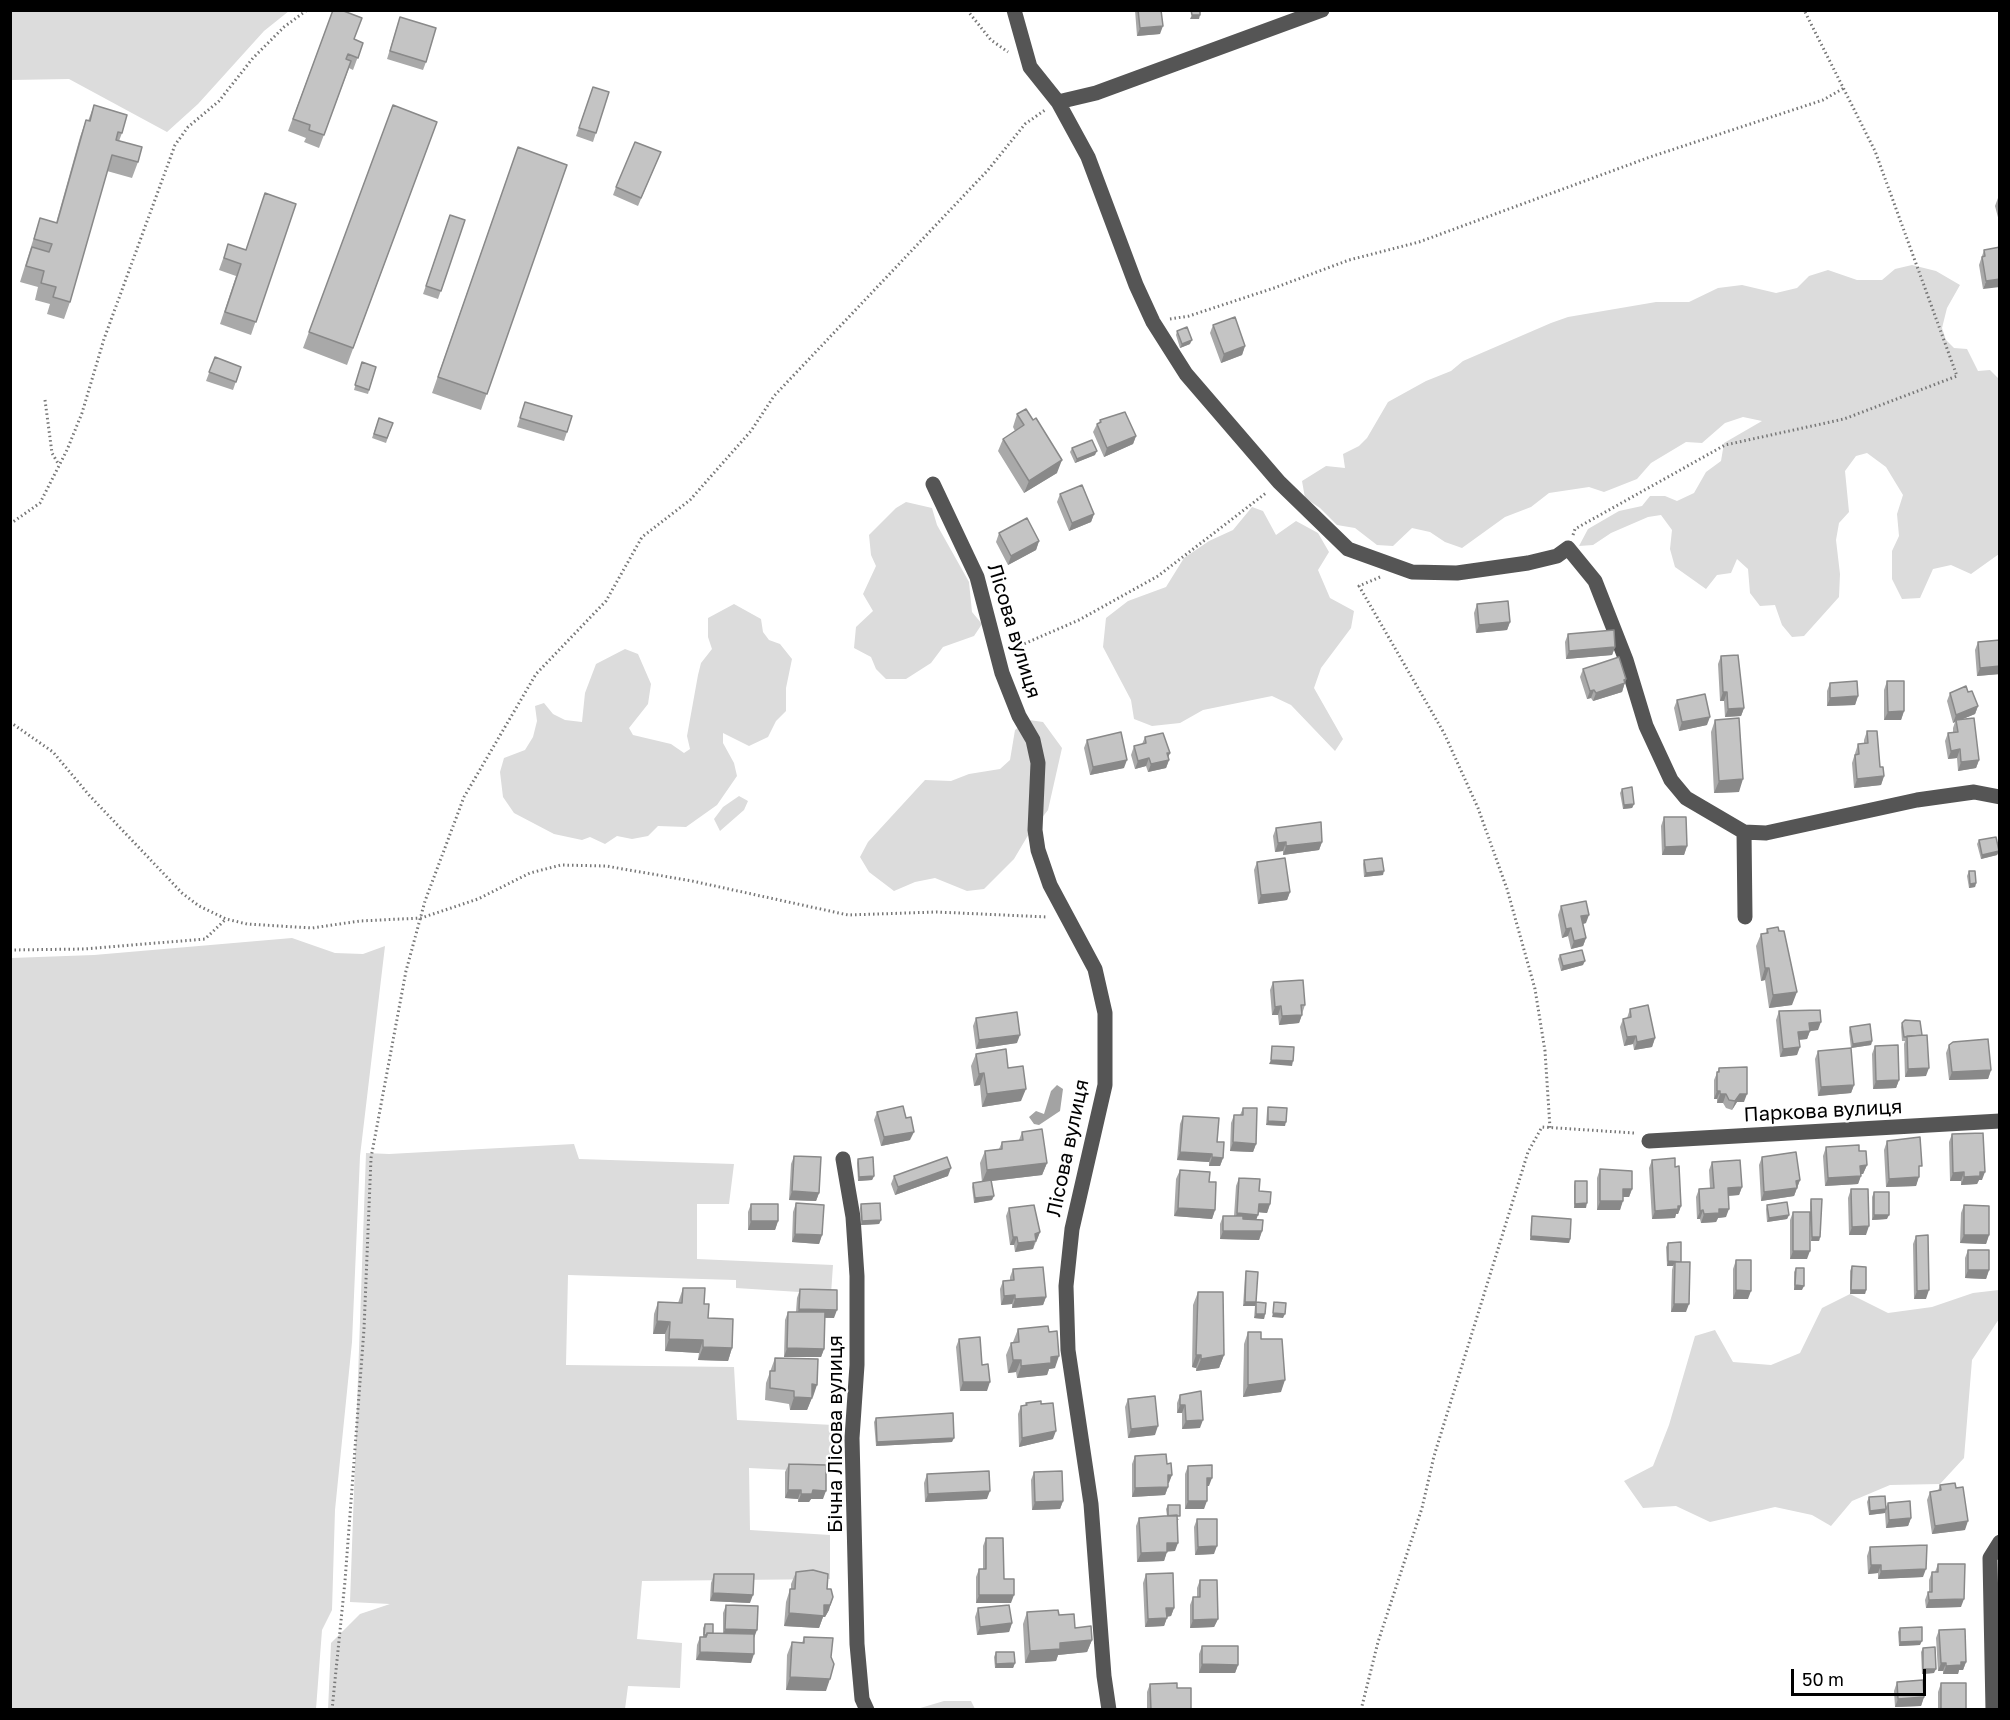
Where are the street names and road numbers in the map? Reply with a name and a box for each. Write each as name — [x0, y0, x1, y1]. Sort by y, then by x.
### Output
street label: Лісова вулиця — [982, 561, 1046, 701]
street label: Лісова вулиця — [1042, 1077, 1094, 1219]
street label: Паркова вулиця — [1743, 1095, 1903, 1127]
street label: Бічна Лісова вулиця — [824, 1335, 848, 1533]

